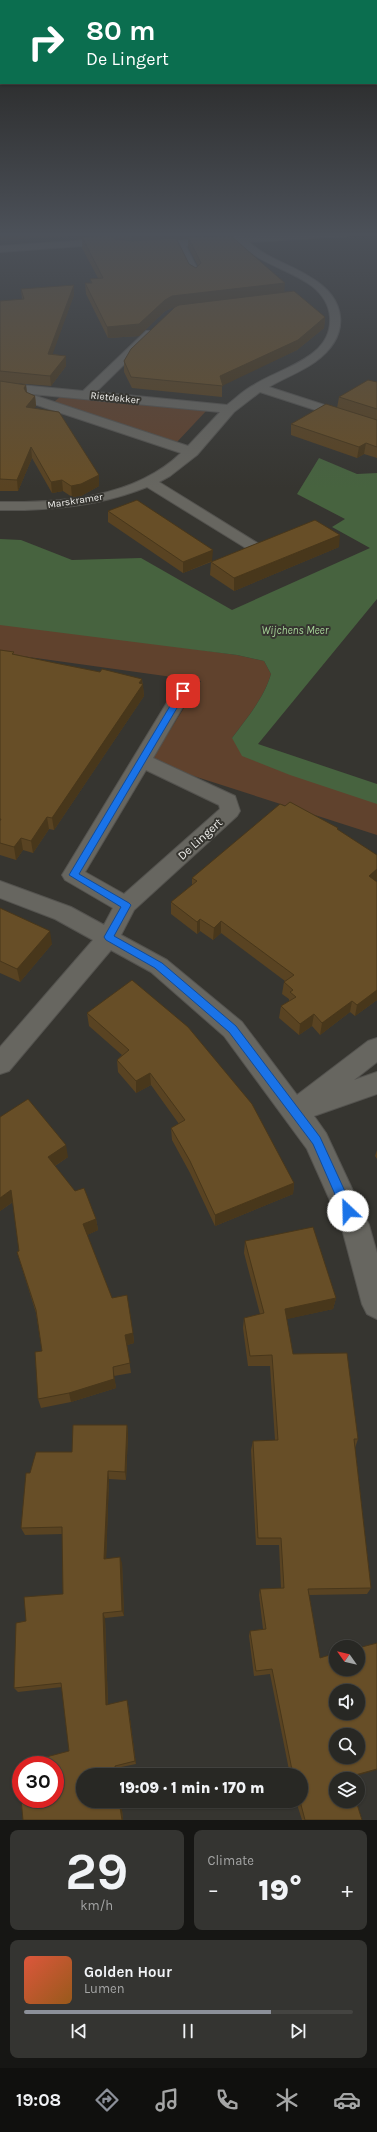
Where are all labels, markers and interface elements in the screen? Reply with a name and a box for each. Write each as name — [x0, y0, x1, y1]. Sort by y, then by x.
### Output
text: 80 m — [86, 14, 155, 47]
icon: right — [20, 16, 72, 68]
text: De Lingert — [86, 48, 169, 70]
street label: Rietdekker — [90, 389, 140, 407]
street label: Marskramer — [47, 491, 104, 511]
water label: Wijchens Meer — [262, 624, 330, 637]
pin — [166, 674, 200, 708]
icon: arrive — [172, 680, 194, 702]
street label: De Lingert — [175, 815, 226, 863]
position arrow — [327, 1190, 369, 1232]
north arrow — [329, 1640, 365, 1676]
map controls — [329, 1640, 365, 1808]
button: sound — [329, 1684, 365, 1720]
button: search — [329, 1728, 365, 1764]
speed limit sign: 30 — [12, 1756, 64, 1808]
button: layers — [329, 1772, 365, 1808]
text: 19:09 · 1 min · 170 m — [119, 1779, 265, 1797]
text: 29 — [65, 1841, 128, 1902]
text: Climate — [208, 1853, 254, 1868]
text: 19° — [258, 1872, 302, 1908]
text: − — [208, 1877, 219, 1903]
text: + — [341, 1877, 353, 1903]
text: km/h — [80, 1898, 113, 1913]
text: Golden Hour — [84, 1963, 172, 1981]
text: Lumen — [84, 1981, 125, 1996]
icon: previous — [68, 2020, 90, 2042]
icon: pause — [177, 2020, 199, 2042]
icon: next — [287, 2020, 309, 2042]
icon: directions — [93, 2086, 121, 2114]
icon: music — [153, 2086, 181, 2114]
icon: phone — [213, 2086, 241, 2114]
icon: climate — [273, 2086, 301, 2114]
icon: car — [333, 2086, 361, 2114]
text: 19:08 — [16, 2089, 61, 2111]

